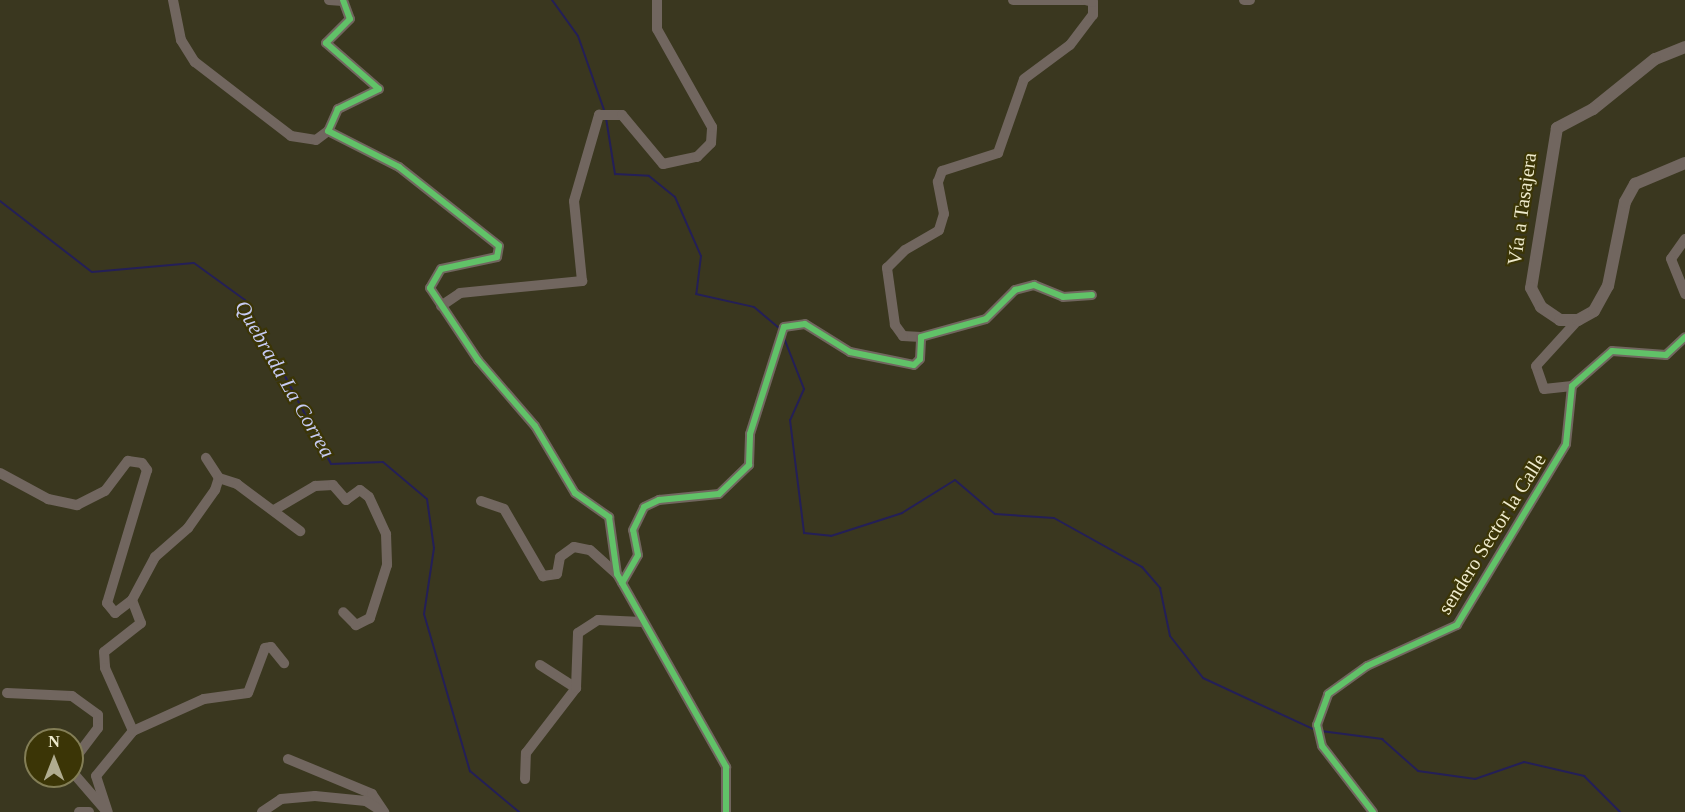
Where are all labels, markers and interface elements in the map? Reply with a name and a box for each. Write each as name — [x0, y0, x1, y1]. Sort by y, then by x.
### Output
street label: Vía a Tasajera — [1502, 151, 1542, 267]
water label: Quebrada La Correa — [230, 296, 340, 462]
street label: sendero Sector la Calle — [1433, 449, 1551, 619]
north arrow — [24, 728, 84, 788]
text: N — [48, 733, 60, 750]

